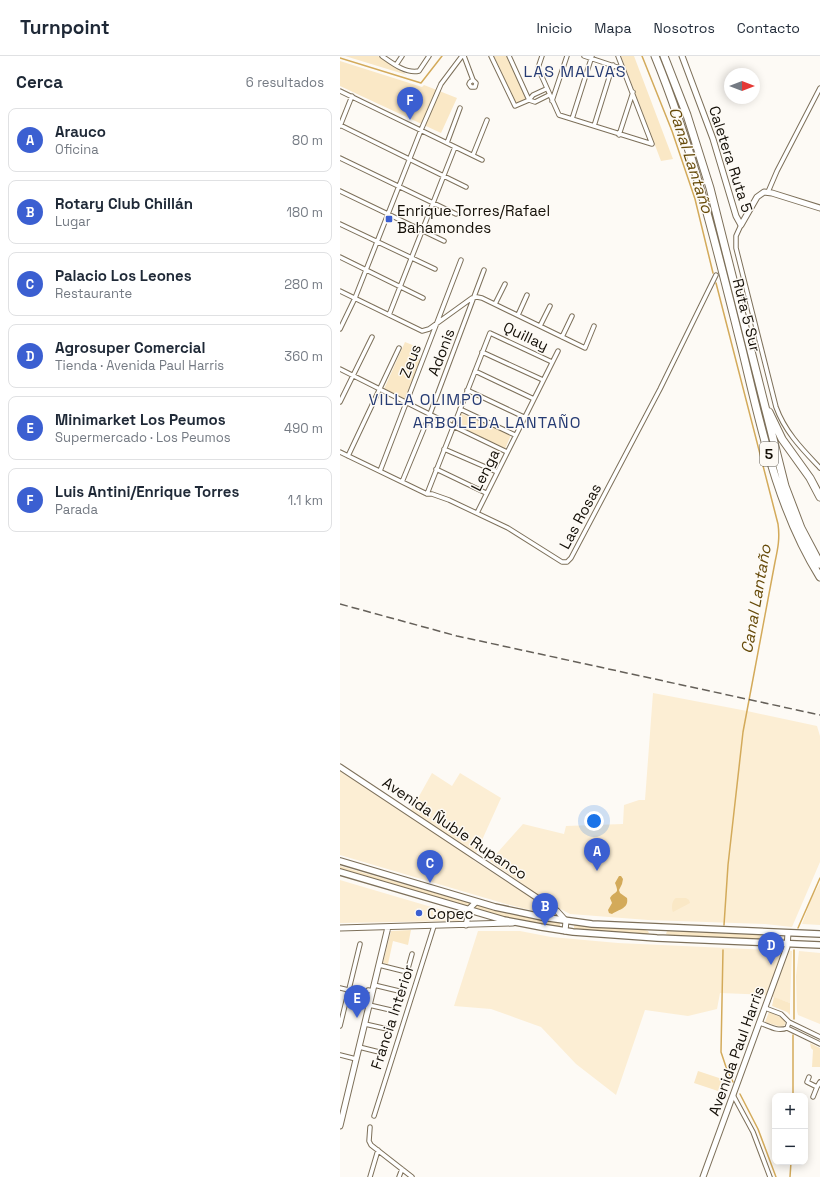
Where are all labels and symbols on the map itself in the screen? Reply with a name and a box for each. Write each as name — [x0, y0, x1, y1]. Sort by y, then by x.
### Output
district label: LAS MALVAS — [524, 61, 627, 82]
north arrow — [724, 68, 760, 104]
pin: F — [397, 87, 423, 120]
street label: Caletera Ruta 5 — [705, 103, 757, 215]
water label: Canal Lantaño — [664, 104, 718, 217]
place label: Enrique Torres/Rafael Bahamondes — [397, 201, 550, 237]
marker: Enrique Torres/Rafael Bahamondes — [384, 214, 394, 224]
street label: Ruta 5 Sur — [729, 276, 765, 354]
street label: Quillay — [500, 317, 552, 355]
street label: Adonis — [423, 326, 459, 378]
street label: Zeus — [395, 341, 425, 380]
district label: VILLA OLIMPO — [369, 389, 483, 410]
district label: ARBOLEDA LANTAÑO — [413, 412, 581, 433]
road number: 5 — [760, 442, 778, 466]
street label: Lenga — [466, 446, 504, 494]
street label: Las Rosas — [555, 480, 605, 552]
water label: Canal Lantaño — [736, 542, 776, 655]
street label: Avenida Ñuble Rupanco — [379, 772, 531, 884]
your location — [584, 811, 604, 831]
pin: A — [584, 838, 610, 871]
pin: C — [417, 850, 443, 883]
pin: B — [532, 893, 558, 926]
place label: Copec — [427, 904, 473, 923]
marker: Copec — [414, 908, 424, 918]
pin: D — [758, 932, 784, 965]
street label: Francia Interior — [366, 962, 418, 1072]
street label: Avenida Paul Harris — [704, 984, 768, 1118]
pin: E — [344, 985, 370, 1018]

